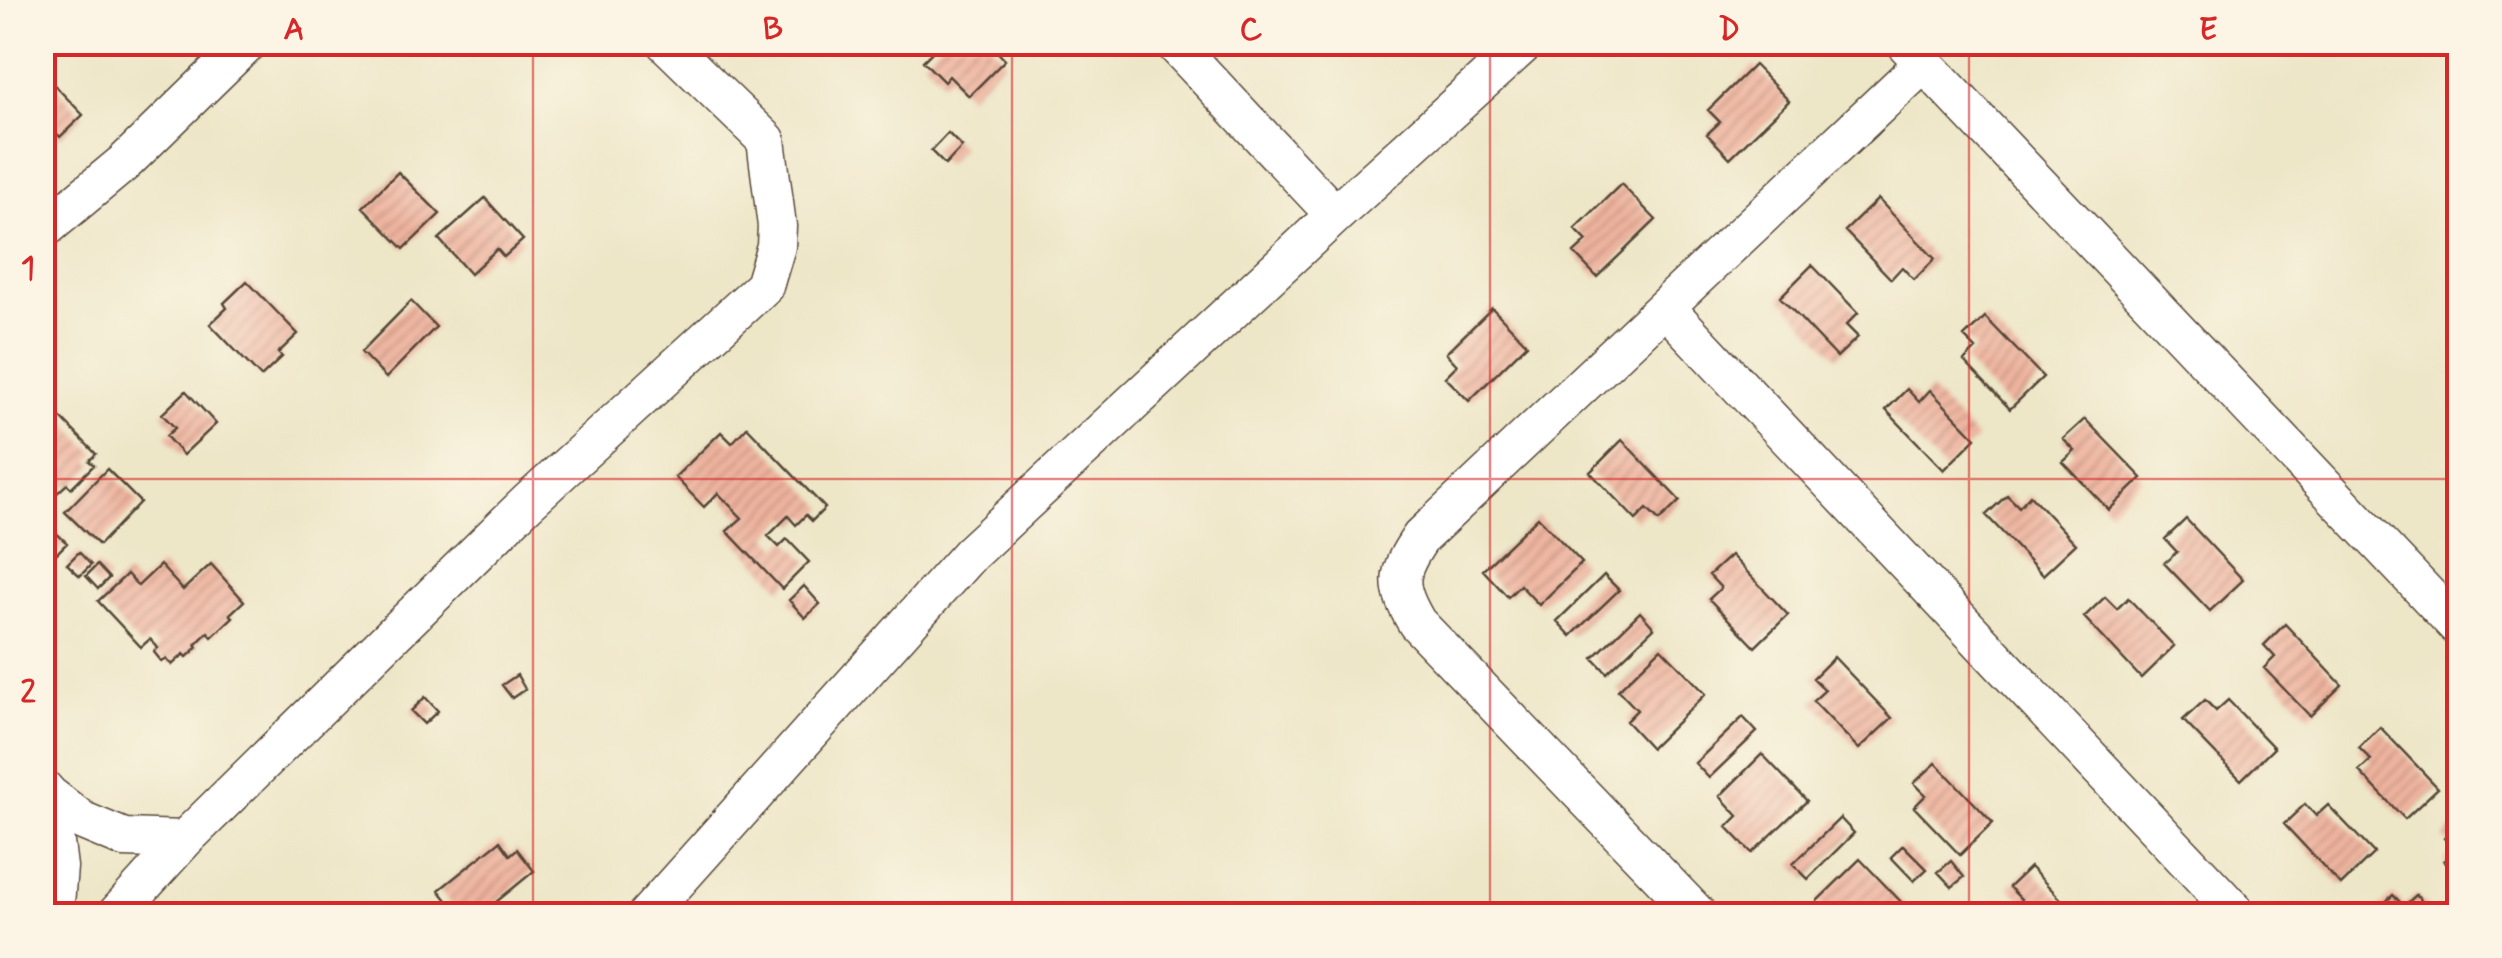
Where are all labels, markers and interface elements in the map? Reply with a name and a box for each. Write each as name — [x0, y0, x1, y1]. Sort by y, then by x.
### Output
text: A — [284, 9, 304, 51]
text: B — [763, 9, 783, 51]
text: C — [1240, 9, 1263, 51]
text: D — [1718, 9, 1740, 51]
text: E — [2199, 9, 2218, 51]
text: 1 — [21, 248, 35, 290]
text: 2 — [20, 672, 36, 714]

